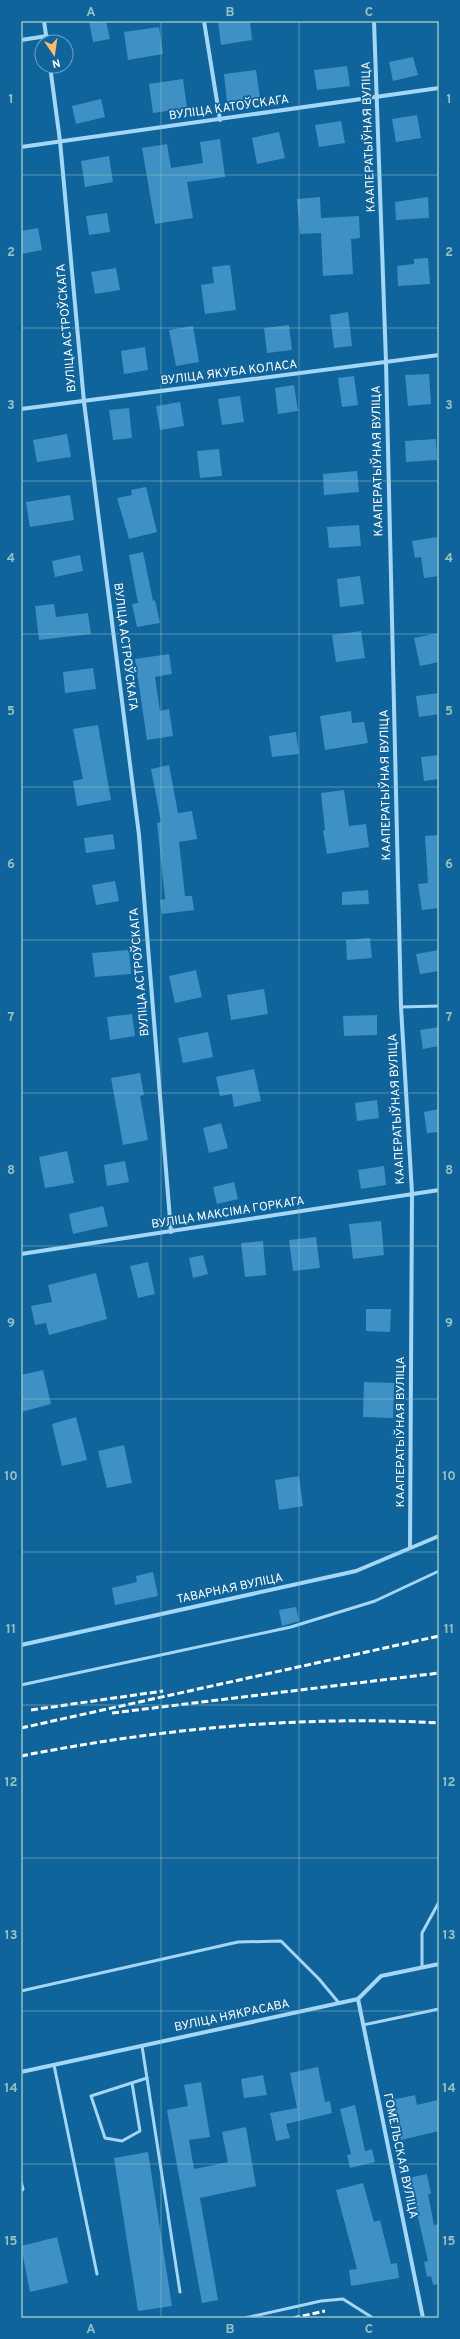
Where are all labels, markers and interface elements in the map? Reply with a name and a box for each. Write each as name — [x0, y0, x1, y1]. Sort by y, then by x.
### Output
text: A — [86, 5, 96, 21]
text: B — [226, 5, 235, 21]
text: C — [365, 5, 373, 21]
north arrow — [34, 34, 74, 74]
text: N — [51, 55, 61, 70]
street label: КААПЕРАТЫЎНАЯ ВУЛІЦА — [358, 61, 380, 213]
text: 1 — [8, 92, 14, 108]
street label: ВУЛІЦА КАТОЎСКАГА — [168, 92, 290, 124]
text: 1 — [446, 92, 452, 108]
text: 2 — [7, 245, 15, 261]
text: 2 — [445, 245, 453, 261]
street label: ВУЛІЦА АСТРОЎСКАГА — [53, 263, 81, 393]
street label: ВУЛІЦА ЯКУБА КОЛАСА — [160, 357, 298, 389]
street label: КААПЕРАТЫЎНАЯ ВУЛІЦА — [369, 385, 387, 537]
text: 3 — [7, 398, 15, 414]
text: 3 — [445, 398, 453, 414]
text: 4 — [7, 551, 15, 567]
text: 4 — [445, 551, 453, 567]
street label: ВУЛІЦА АСТРОЎСКАГА — [109, 582, 141, 712]
text: 5 — [7, 704, 15, 720]
text: 5 — [445, 704, 453, 720]
street label: КААПЕРАТЫЎНАЯ ВУЛІЦА — [377, 709, 395, 861]
text: 6 — [7, 857, 15, 873]
text: 6 — [445, 857, 453, 873]
street label: ВУЛІЦА АСТРОЎСКАГА — [126, 907, 154, 1037]
text: 7 — [8, 1010, 15, 1026]
text: 7 — [446, 1010, 453, 1026]
street label: КААПЕРАТЫЎНАЯ ВУЛІЦА — [385, 1033, 409, 1185]
text: 8 — [7, 1163, 15, 1179]
text: 8 — [445, 1163, 453, 1179]
street label: ВУЛІЦА МАКСІМА ГОРКАГА — [150, 1193, 306, 1233]
text: 9 — [7, 1316, 15, 1332]
text: 9 — [445, 1316, 453, 1332]
street label: КААПЕРАТЫЎНАЯ ВУЛІЦА — [393, 1356, 409, 1508]
text: 10 — [4, 1469, 18, 1485]
text: 10 — [442, 1469, 456, 1485]
street label: ТАВАРНАЯ ВУЛІЦА — [175, 1570, 285, 1608]
text: 11 — [6, 1622, 16, 1638]
text: 11 — [444, 1622, 454, 1638]
text: 12 — [4, 1775, 18, 1791]
text: 12 — [442, 1775, 456, 1791]
text: 13 — [5, 1928, 18, 1944]
text: 13 — [443, 1928, 456, 1944]
street label: ВУЛІЦА НЯКРАСАВА — [173, 1996, 291, 2036]
text: 14 — [4, 2081, 18, 2097]
text: 14 — [442, 2081, 456, 2097]
street label: ГОМЕЛЬСКАЯ ВУЛІЦА — [379, 2092, 421, 2220]
text: 15 — [4, 2234, 18, 2250]
text: 15 — [442, 2234, 456, 2250]
text: A — [86, 2322, 96, 2338]
text: B — [226, 2322, 235, 2338]
text: C — [365, 2322, 373, 2338]

